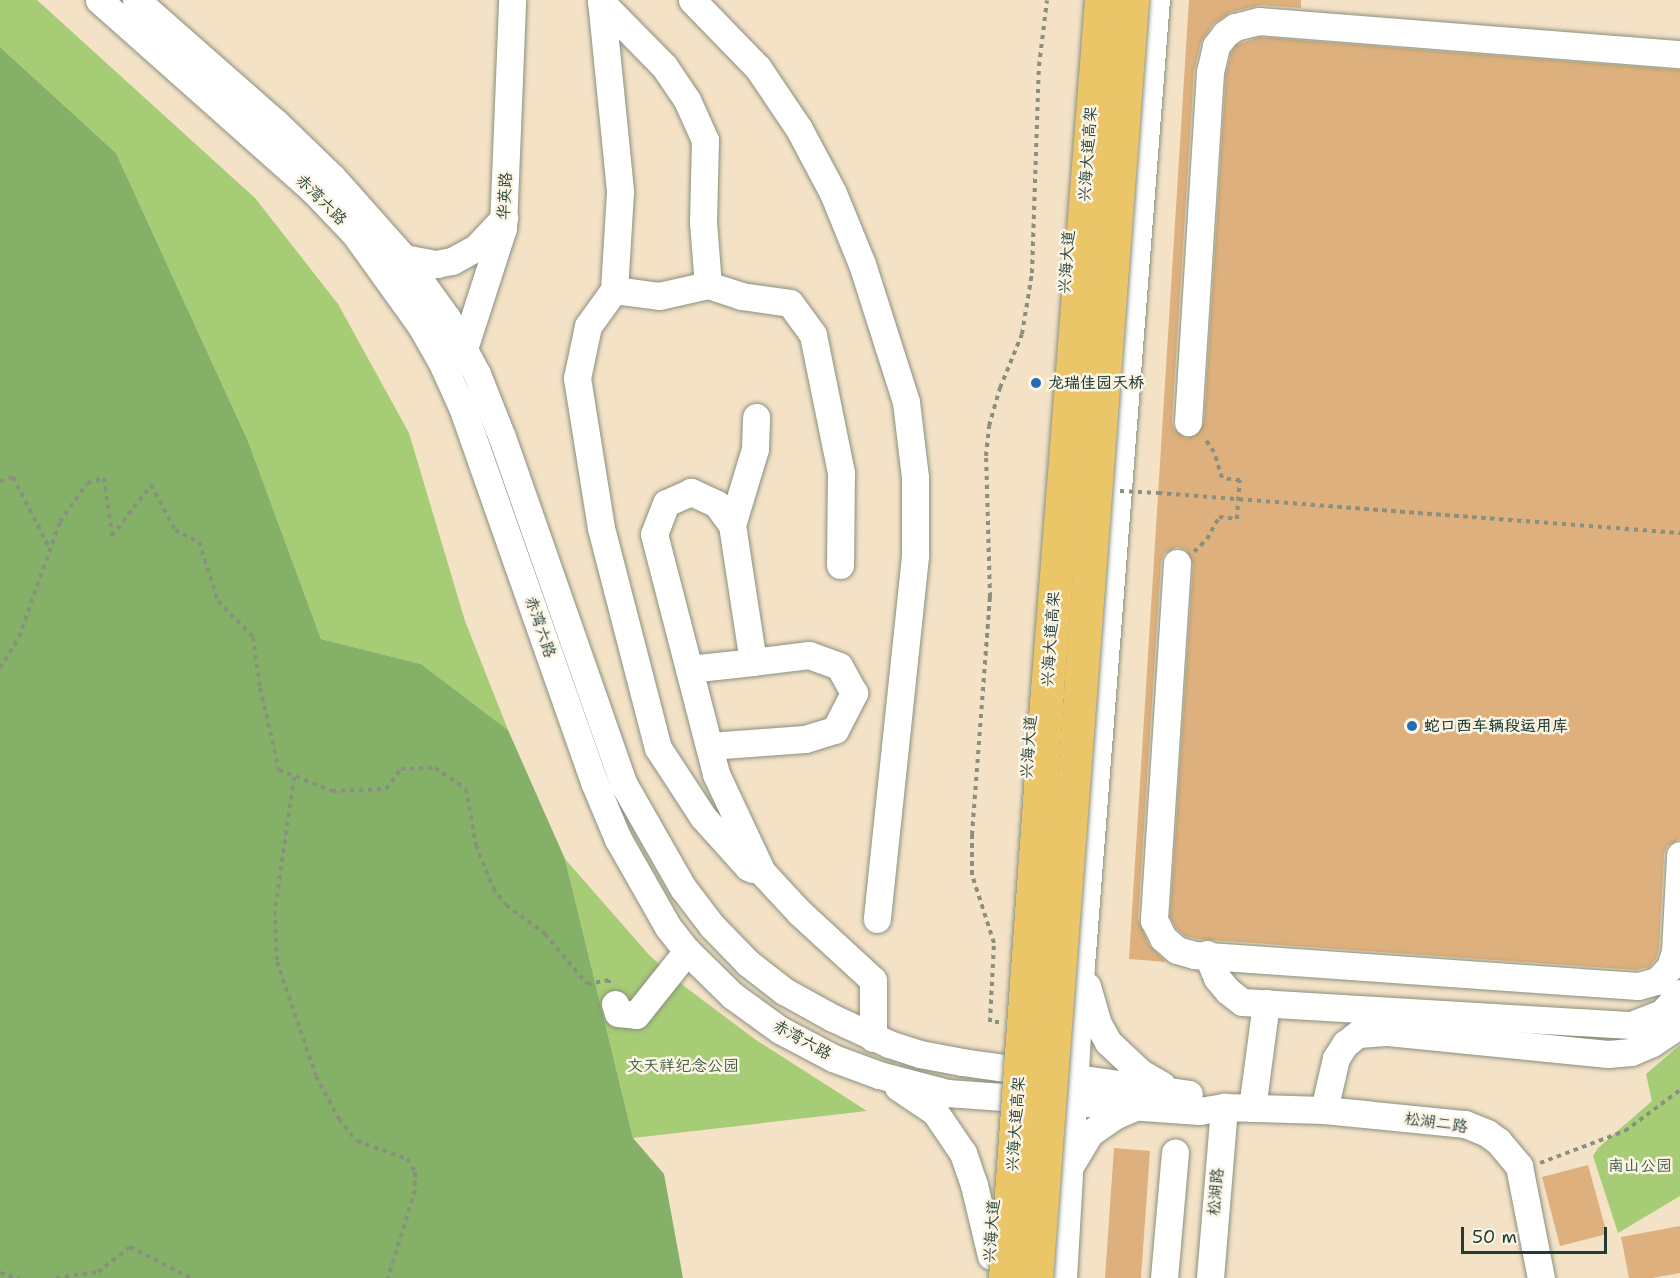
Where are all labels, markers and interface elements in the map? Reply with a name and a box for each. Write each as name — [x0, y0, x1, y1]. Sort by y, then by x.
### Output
street label: 兴海大道高架 — [1075, 105, 1101, 203]
street label: 赤湾六路 — [292, 171, 350, 229]
street label: 华英路 — [494, 172, 516, 220]
street label: 兴海大道 — [1055, 229, 1079, 295]
place label: 龙瑞佳园天桥 — [1048, 373, 1144, 393]
marker: 龙瑞佳园天桥 — [1029, 376, 1043, 390]
street label: 兴海大道高架 — [1038, 590, 1064, 688]
street label: 赤湾六路 — [521, 594, 559, 660]
street label: 兴海大道 — [1017, 714, 1041, 780]
place label: 蛇口西车辆段运用库 — [1424, 716, 1568, 736]
marker: 蛇口西车辆段运用库 — [1405, 719, 1419, 733]
street label: 赤湾六路 — [769, 1016, 835, 1064]
park label: 文天祥纪念公园 — [627, 1056, 739, 1076]
street label: 兴海大道高架 — [1003, 1075, 1029, 1173]
street label: 松湖二路 — [1403, 1109, 1469, 1137]
park label: 南山公园 — [1608, 1156, 1672, 1176]
street label: 松湖路 — [1204, 1167, 1228, 1217]
street label: 兴海大道 — [980, 1198, 1004, 1264]
scale bar — [1464, 1215, 1610, 1253]
text: 50 m — [1472, 1225, 1517, 1249]

